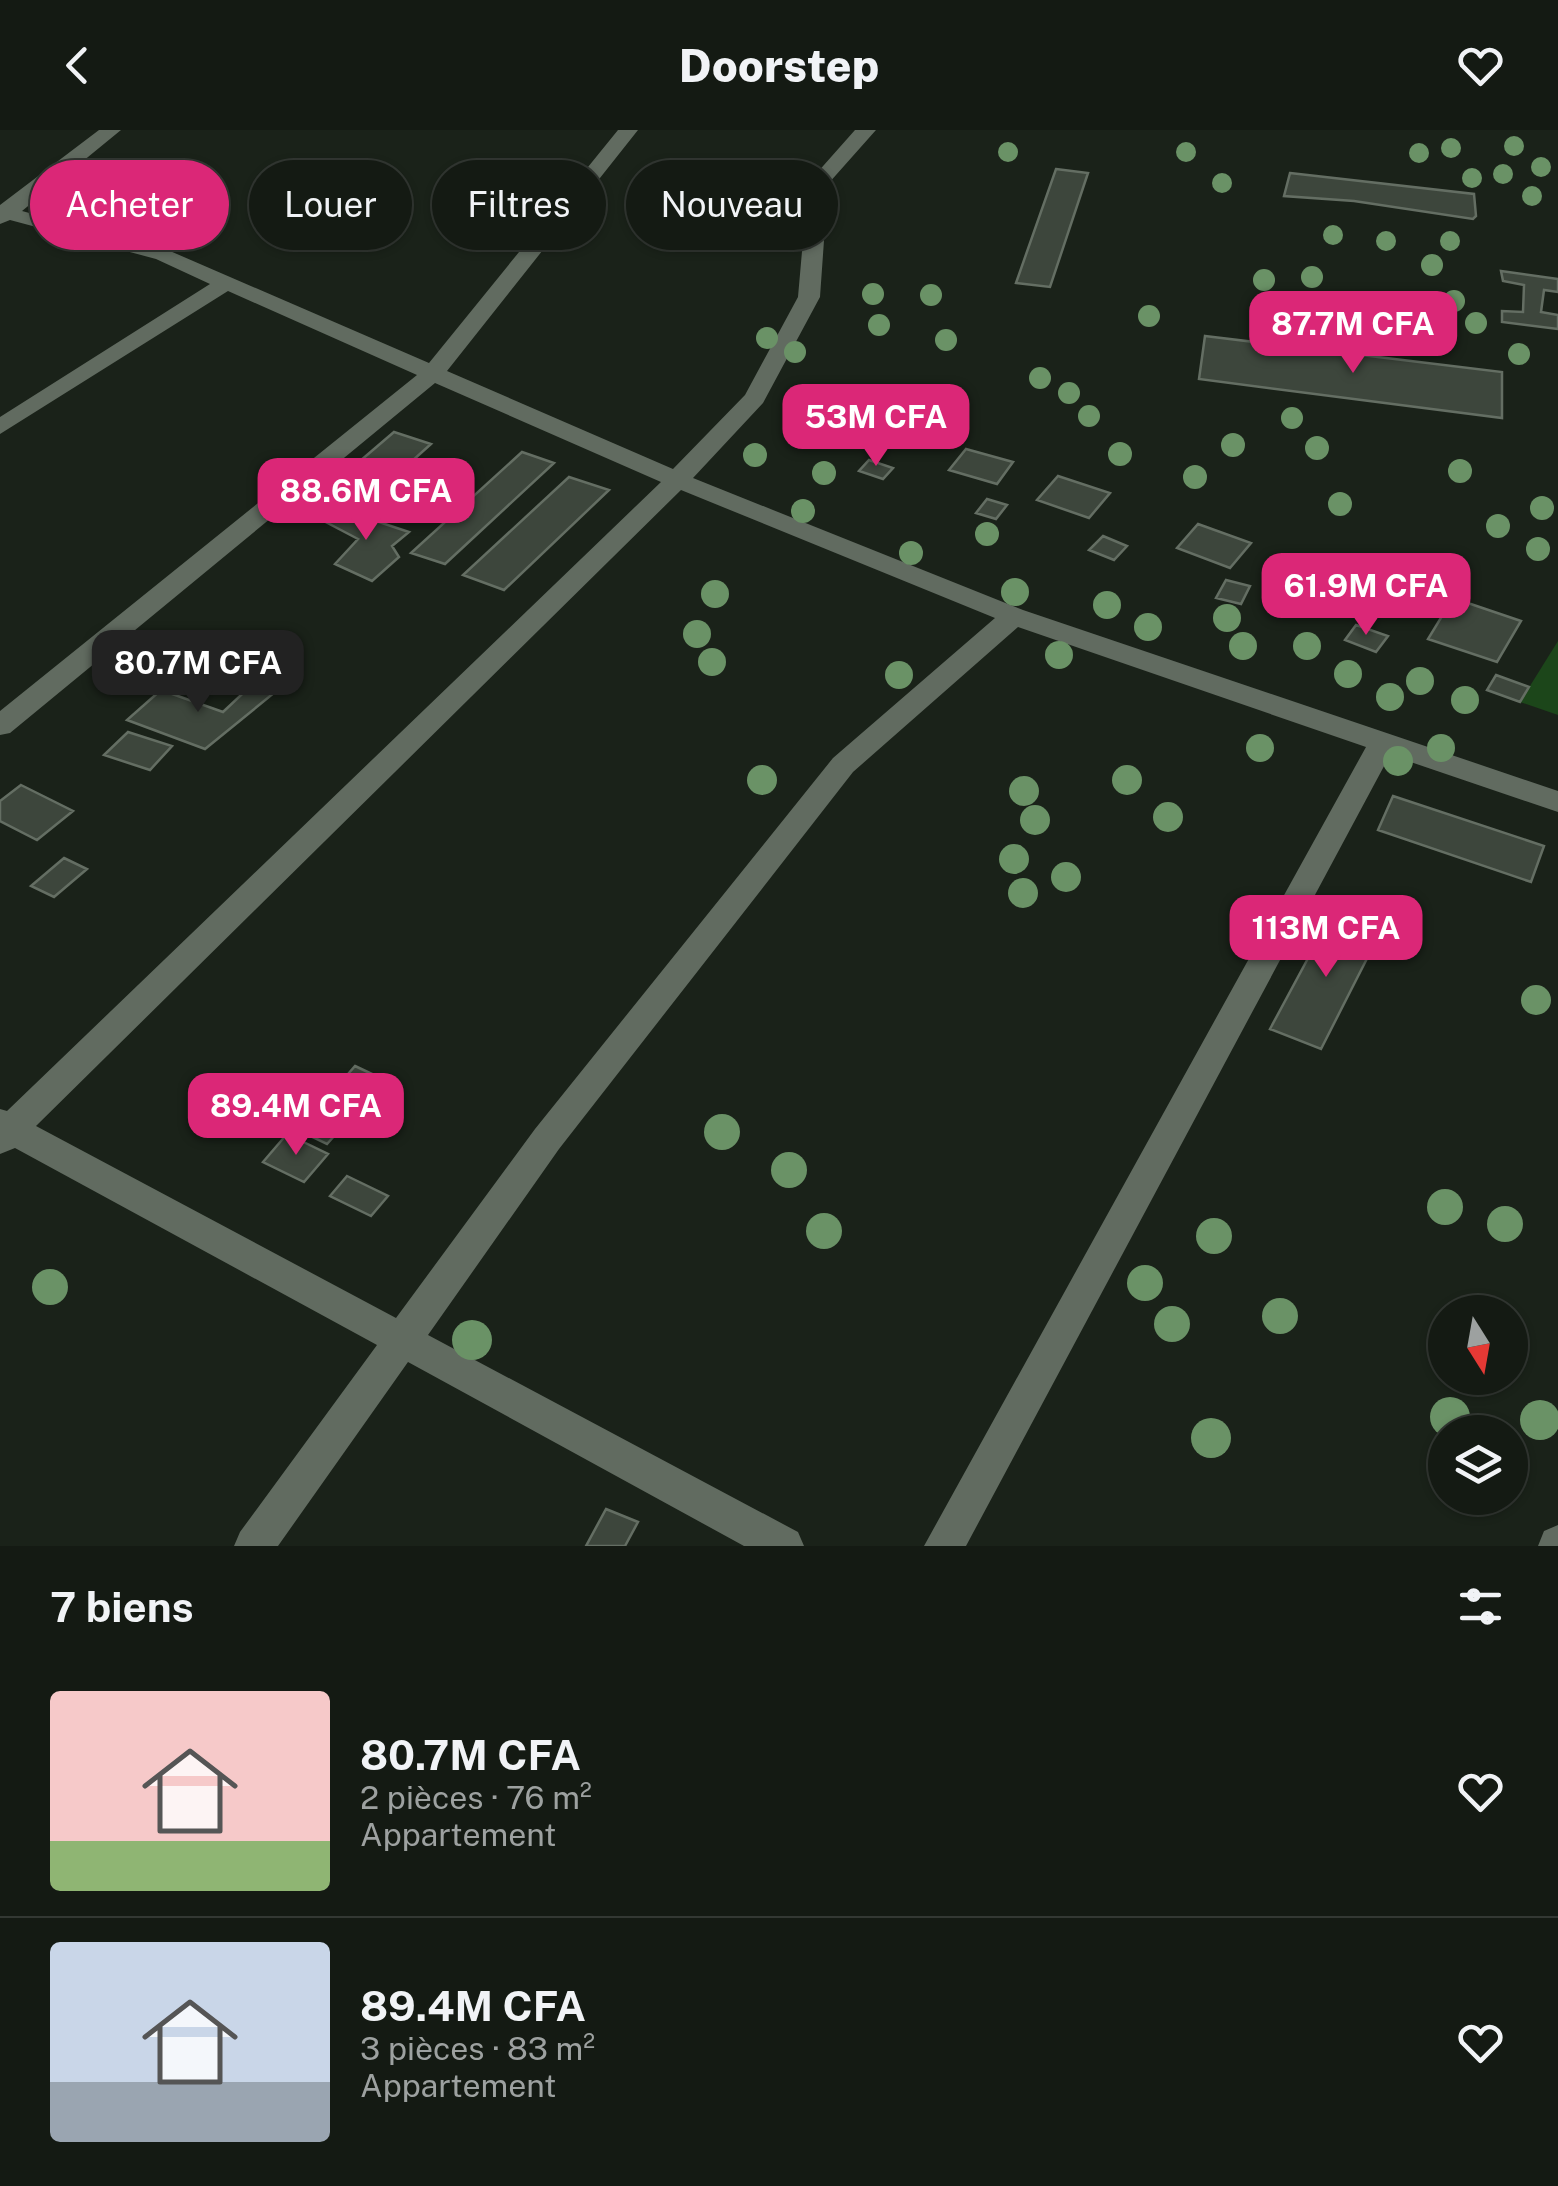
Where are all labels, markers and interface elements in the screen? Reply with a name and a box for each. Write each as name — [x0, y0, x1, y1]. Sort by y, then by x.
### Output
icon: back — [50, 38, 105, 93]
icon: heart — [1453, 38, 1508, 93]
text: Doorstep — [679, 39, 879, 92]
chip: Acheter — [30, 160, 229, 250]
chip: Louer — [249, 160, 412, 250]
chip: Filtres — [432, 160, 606, 250]
chip: Nouveau — [626, 160, 838, 250]
pin: 87.7M CFA — [1239, 291, 1467, 376]
text: 87.7M CFA — [1271, 305, 1435, 342]
pin: 53M CFA — [784, 384, 968, 469]
text: 53M CFA — [804, 398, 948, 435]
pin: 88.6M CFA — [252, 458, 480, 543]
text: 88.6M CFA — [280, 472, 452, 509]
pin: 61.9M CFA — [1252, 553, 1480, 638]
text: 61.9M CFA — [1284, 567, 1448, 604]
pin: 80.7M CFA — [84, 630, 312, 715]
text: 80.7M CFA — [114, 644, 282, 681]
pin: 113M CFA — [1223, 895, 1429, 980]
text: 113M CFA — [1252, 909, 1400, 946]
pin: 89.4M CFA — [182, 1073, 410, 1158]
text: 89.4M CFA — [210, 1087, 382, 1124]
north arrow — [1428, 1295, 1528, 1395]
map controls — [1428, 1295, 1528, 1515]
button: layers — [1428, 1415, 1528, 1515]
icon: filters — [1453, 1579, 1508, 1634]
text: 7 biens — [50, 1582, 194, 1631]
text: 80.7M CFA — [360, 1730, 581, 1779]
icon: home — [130, 1731, 250, 1851]
icon: heart — [1453, 1764, 1508, 1819]
text: 2 pièces · 76 m² — [360, 1779, 592, 1816]
text: Appartement — [360, 1816, 557, 1853]
text: 89.4M CFA — [360, 1981, 586, 2030]
icon: home — [130, 1982, 250, 2102]
icon: heart — [1453, 2015, 1508, 2070]
text: 3 pièces · 83 m² — [360, 2030, 595, 2067]
text: Appartement — [360, 2067, 557, 2104]

